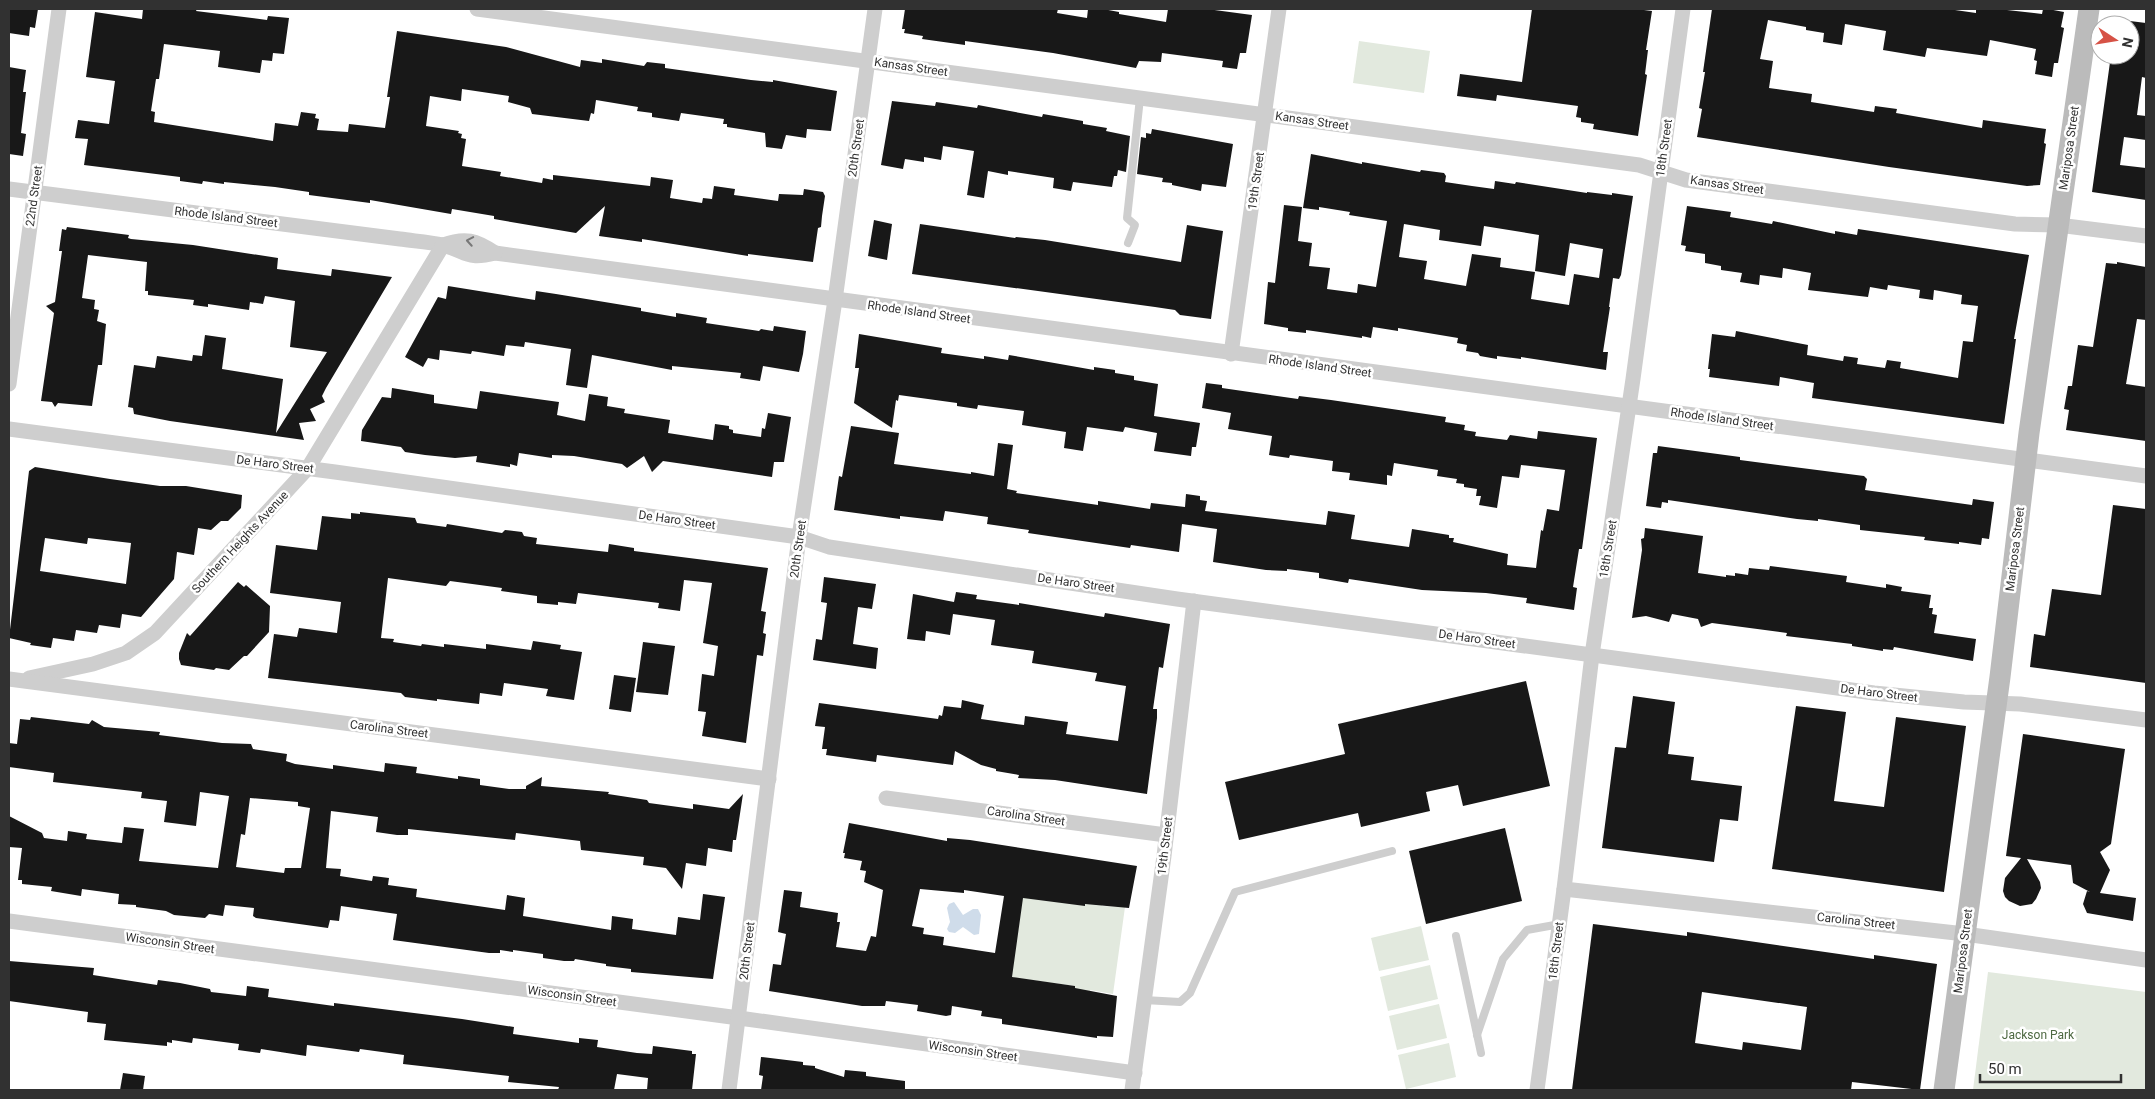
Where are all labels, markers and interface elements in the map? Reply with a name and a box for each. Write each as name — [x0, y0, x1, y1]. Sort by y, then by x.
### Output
north arrow — [2090, 15, 2140, 65]
text: N — [2119, 36, 2137, 49]
street label: Kansas Street — [873, 55, 949, 79]
street label: Mariposa Street — [2056, 105, 2082, 191]
street label: Kansas Street — [1274, 109, 1350, 133]
street label: 20th Street — [845, 118, 867, 178]
street label: 18th Street — [1653, 118, 1675, 178]
street label: 19th Street — [1245, 151, 1267, 211]
street label: 22nd Street — [23, 164, 45, 227]
street label: Kansas Street — [1689, 173, 1765, 197]
street label: Rhode Island Street — [174, 204, 278, 230]
one-way arrow — [466, 237, 474, 247]
street label: Rhode Island Street — [867, 298, 971, 326]
street label: Rhode Island Street — [1268, 352, 1372, 380]
street label: Rhode Island Street — [1670, 405, 1774, 433]
street label: De Haro Street — [236, 452, 315, 476]
street label: Southern Heights Avenue — [189, 488, 291, 596]
street label: Mariposa Street — [2003, 506, 2027, 592]
street label: De Haro Street — [638, 508, 717, 532]
street label: 20th Street — [787, 519, 809, 579]
street label: 18th Street — [1596, 519, 1620, 579]
street label: De Haro Street — [1037, 571, 1116, 595]
street label: De Haro Street — [1438, 627, 1517, 651]
street label: De Haro Street — [1840, 681, 1919, 705]
street label: Carolina Street — [349, 717, 429, 741]
street label: Carolina Street — [986, 804, 1066, 828]
street label: 19th Street — [1154, 816, 1176, 876]
street label: Mariposa Street — [1951, 908, 1975, 994]
street label: Carolina Street — [1816, 910, 1896, 932]
street label: 20th Street — [736, 921, 758, 981]
street label: 18th Street — [1545, 921, 1567, 981]
street label: Wisconsin Street — [125, 930, 216, 956]
street label: Wisconsin Street — [527, 983, 618, 1009]
park label: Jackson Park — [2002, 1028, 2075, 1042]
street label: Wisconsin Street — [928, 1038, 1019, 1064]
scale bar — [1980, 1052, 2121, 1084]
text: 50 m — [1988, 1060, 2022, 1078]

